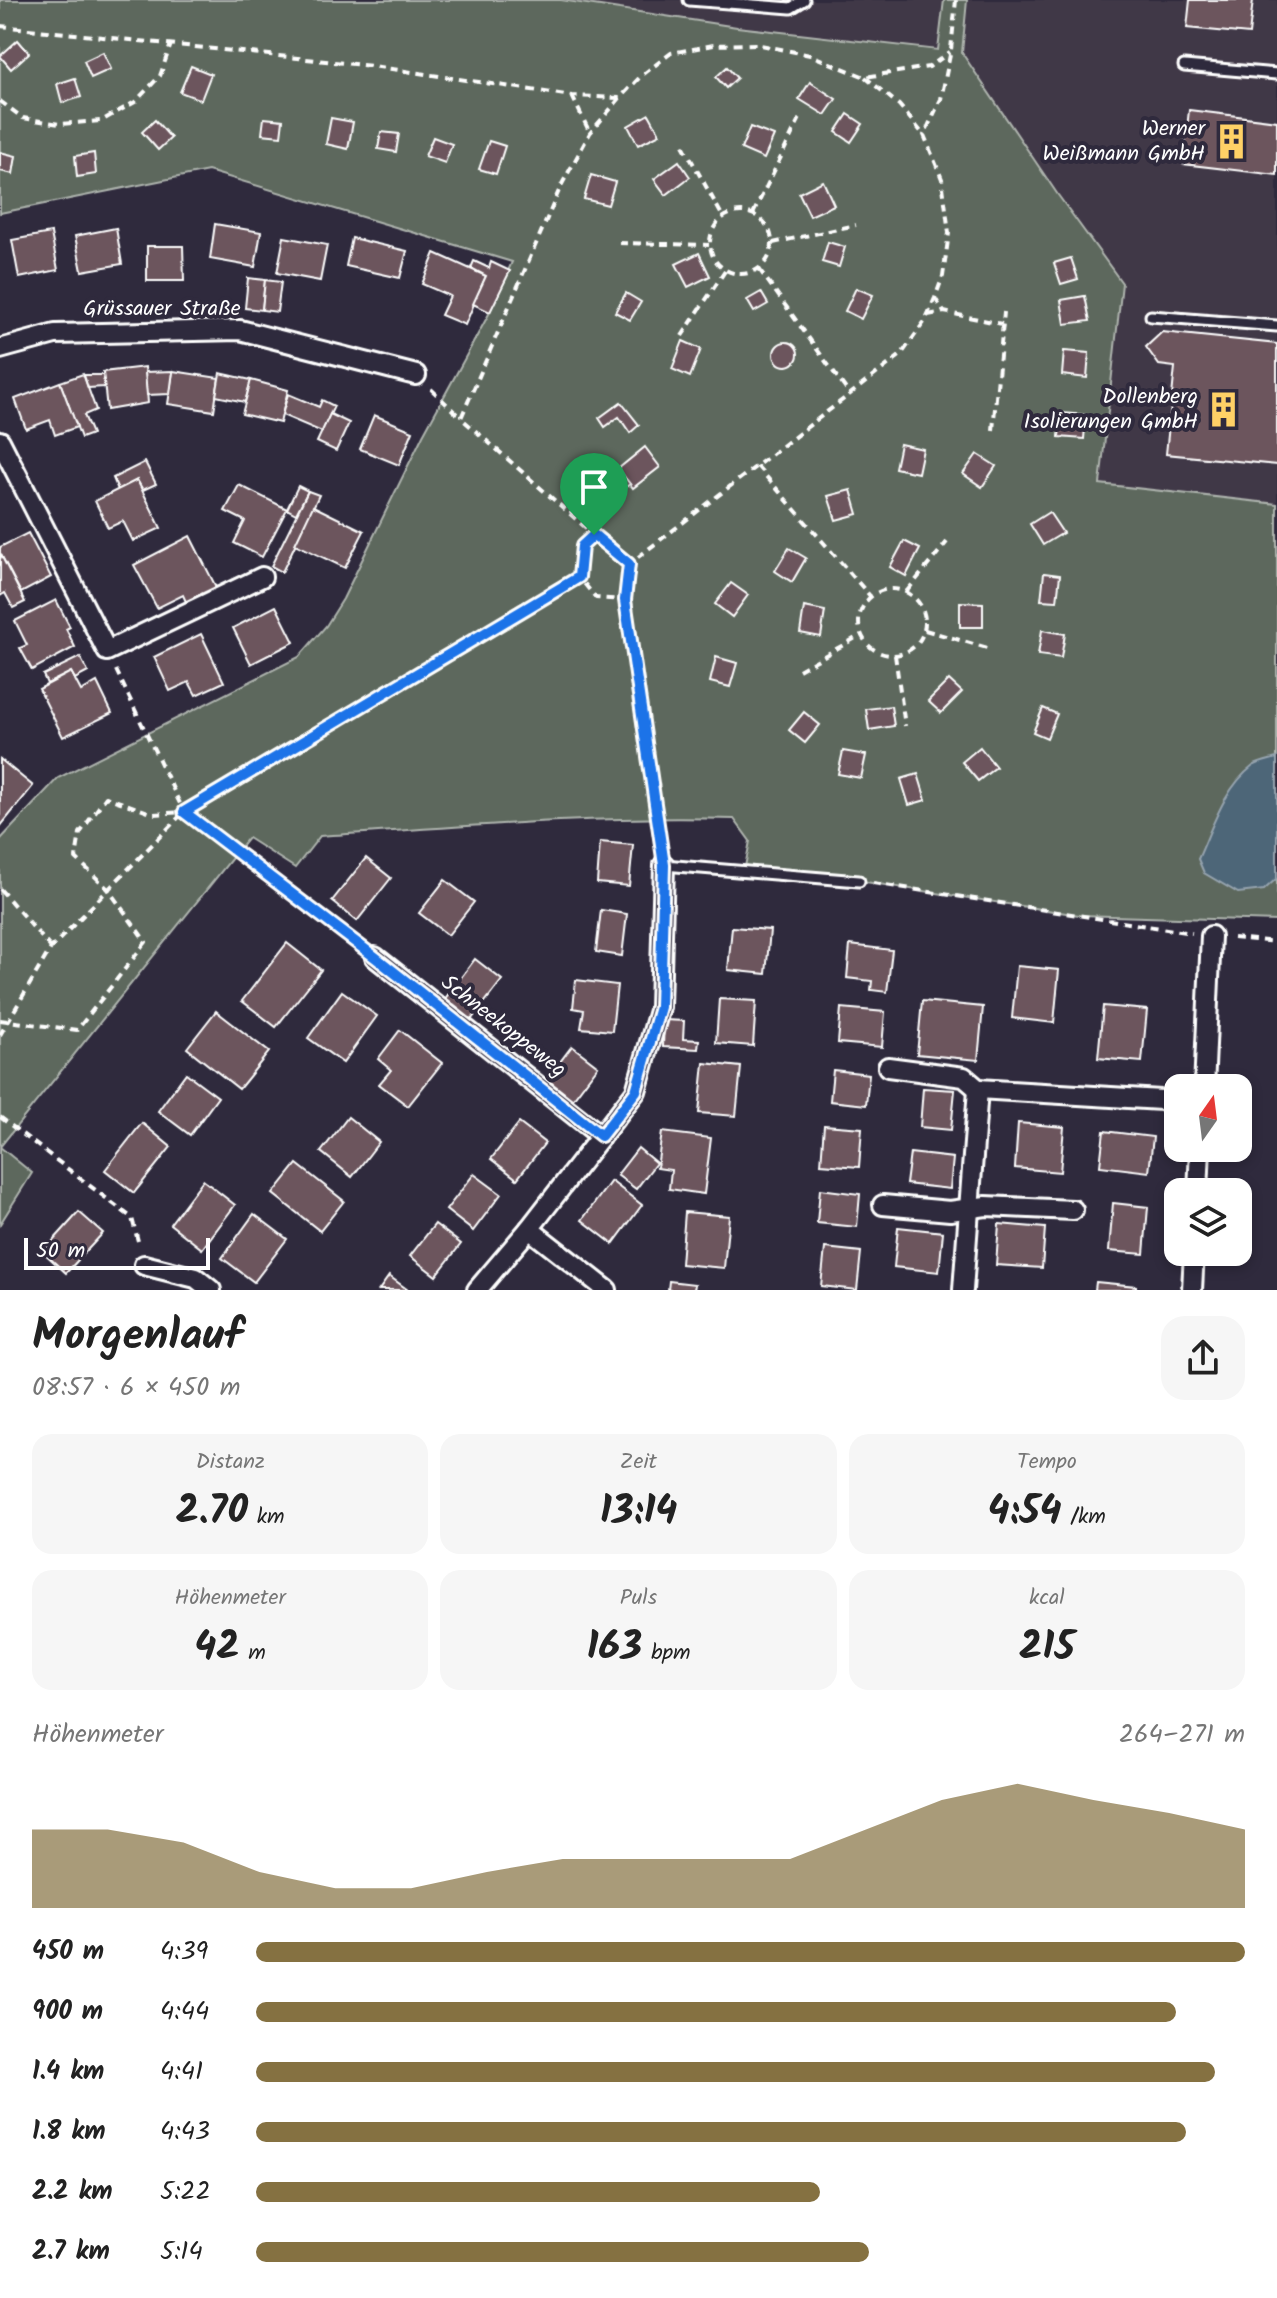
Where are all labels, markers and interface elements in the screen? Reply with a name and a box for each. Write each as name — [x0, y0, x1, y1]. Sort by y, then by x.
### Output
place label: Werner Weißmann GmbH — [1042, 112, 1207, 172]
building icon: Werner Weißmann GmbH — [1212, 123, 1250, 161]
street label: Grüssauer Straße — [83, 292, 241, 327]
place label: Dollenberg Isolierungen GmbH — [1024, 380, 1198, 440]
building icon: Dollenberg Isolierungen GmbH — [1205, 391, 1243, 429]
pin — [560, 453, 628, 535]
icon: arrive — [572, 465, 616, 509]
street label: Schneekoppeweg — [433, 967, 573, 1087]
north arrow — [1164, 1074, 1252, 1162]
map controls — [1164, 1074, 1252, 1266]
button: layers — [1164, 1178, 1252, 1266]
scale bar — [24, 1234, 210, 1270]
text: 50 m — [36, 1234, 85, 1269]
text: Morgenlauf — [32, 1302, 243, 1372]
button: share — [1161, 1316, 1245, 1400]
text: 08:57 · 6 × 450 m — [32, 1367, 240, 1409]
text: Distanz — [196, 1445, 265, 1480]
text: Zeit — [620, 1445, 657, 1480]
text: Tempo — [1017, 1445, 1077, 1480]
text: 2.70 — [176, 1480, 248, 1544]
text: 13:14 — [600, 1480, 677, 1544]
text: 4:54 — [988, 1480, 1061, 1544]
text: km — [248, 1500, 285, 1535]
text: /km — [1061, 1500, 1106, 1535]
text: Höhenmeter — [175, 1581, 286, 1616]
text: Puls — [620, 1581, 657, 1616]
text: kcal — [1029, 1581, 1065, 1616]
text: 42 — [194, 1616, 240, 1680]
text: 163 — [586, 1616, 642, 1680]
text: 215 — [1019, 1616, 1075, 1680]
text: m — [240, 1636, 266, 1671]
text: bpm — [642, 1636, 691, 1671]
text: Höhenmeter — [32, 1714, 163, 1756]
text: 264–271 m — [1119, 1714, 1245, 1756]
text: 450 m — [32, 1931, 104, 1973]
text: 4:39 — [160, 1931, 208, 1973]
text: 900 m — [32, 1991, 103, 2033]
text: 4:44 — [160, 1991, 209, 2033]
text: 1.4 km — [32, 2051, 104, 2093]
text: 4:41 — [160, 2051, 203, 2093]
text: 1.8 km — [32, 2111, 105, 2153]
text: 4:43 — [160, 2111, 210, 2153]
text: 2.2 km — [32, 2171, 113, 2213]
text: 5:22 — [160, 2171, 211, 2213]
text: 2.7 km — [32, 2231, 110, 2273]
text: 5:14 — [160, 2231, 203, 2273]

